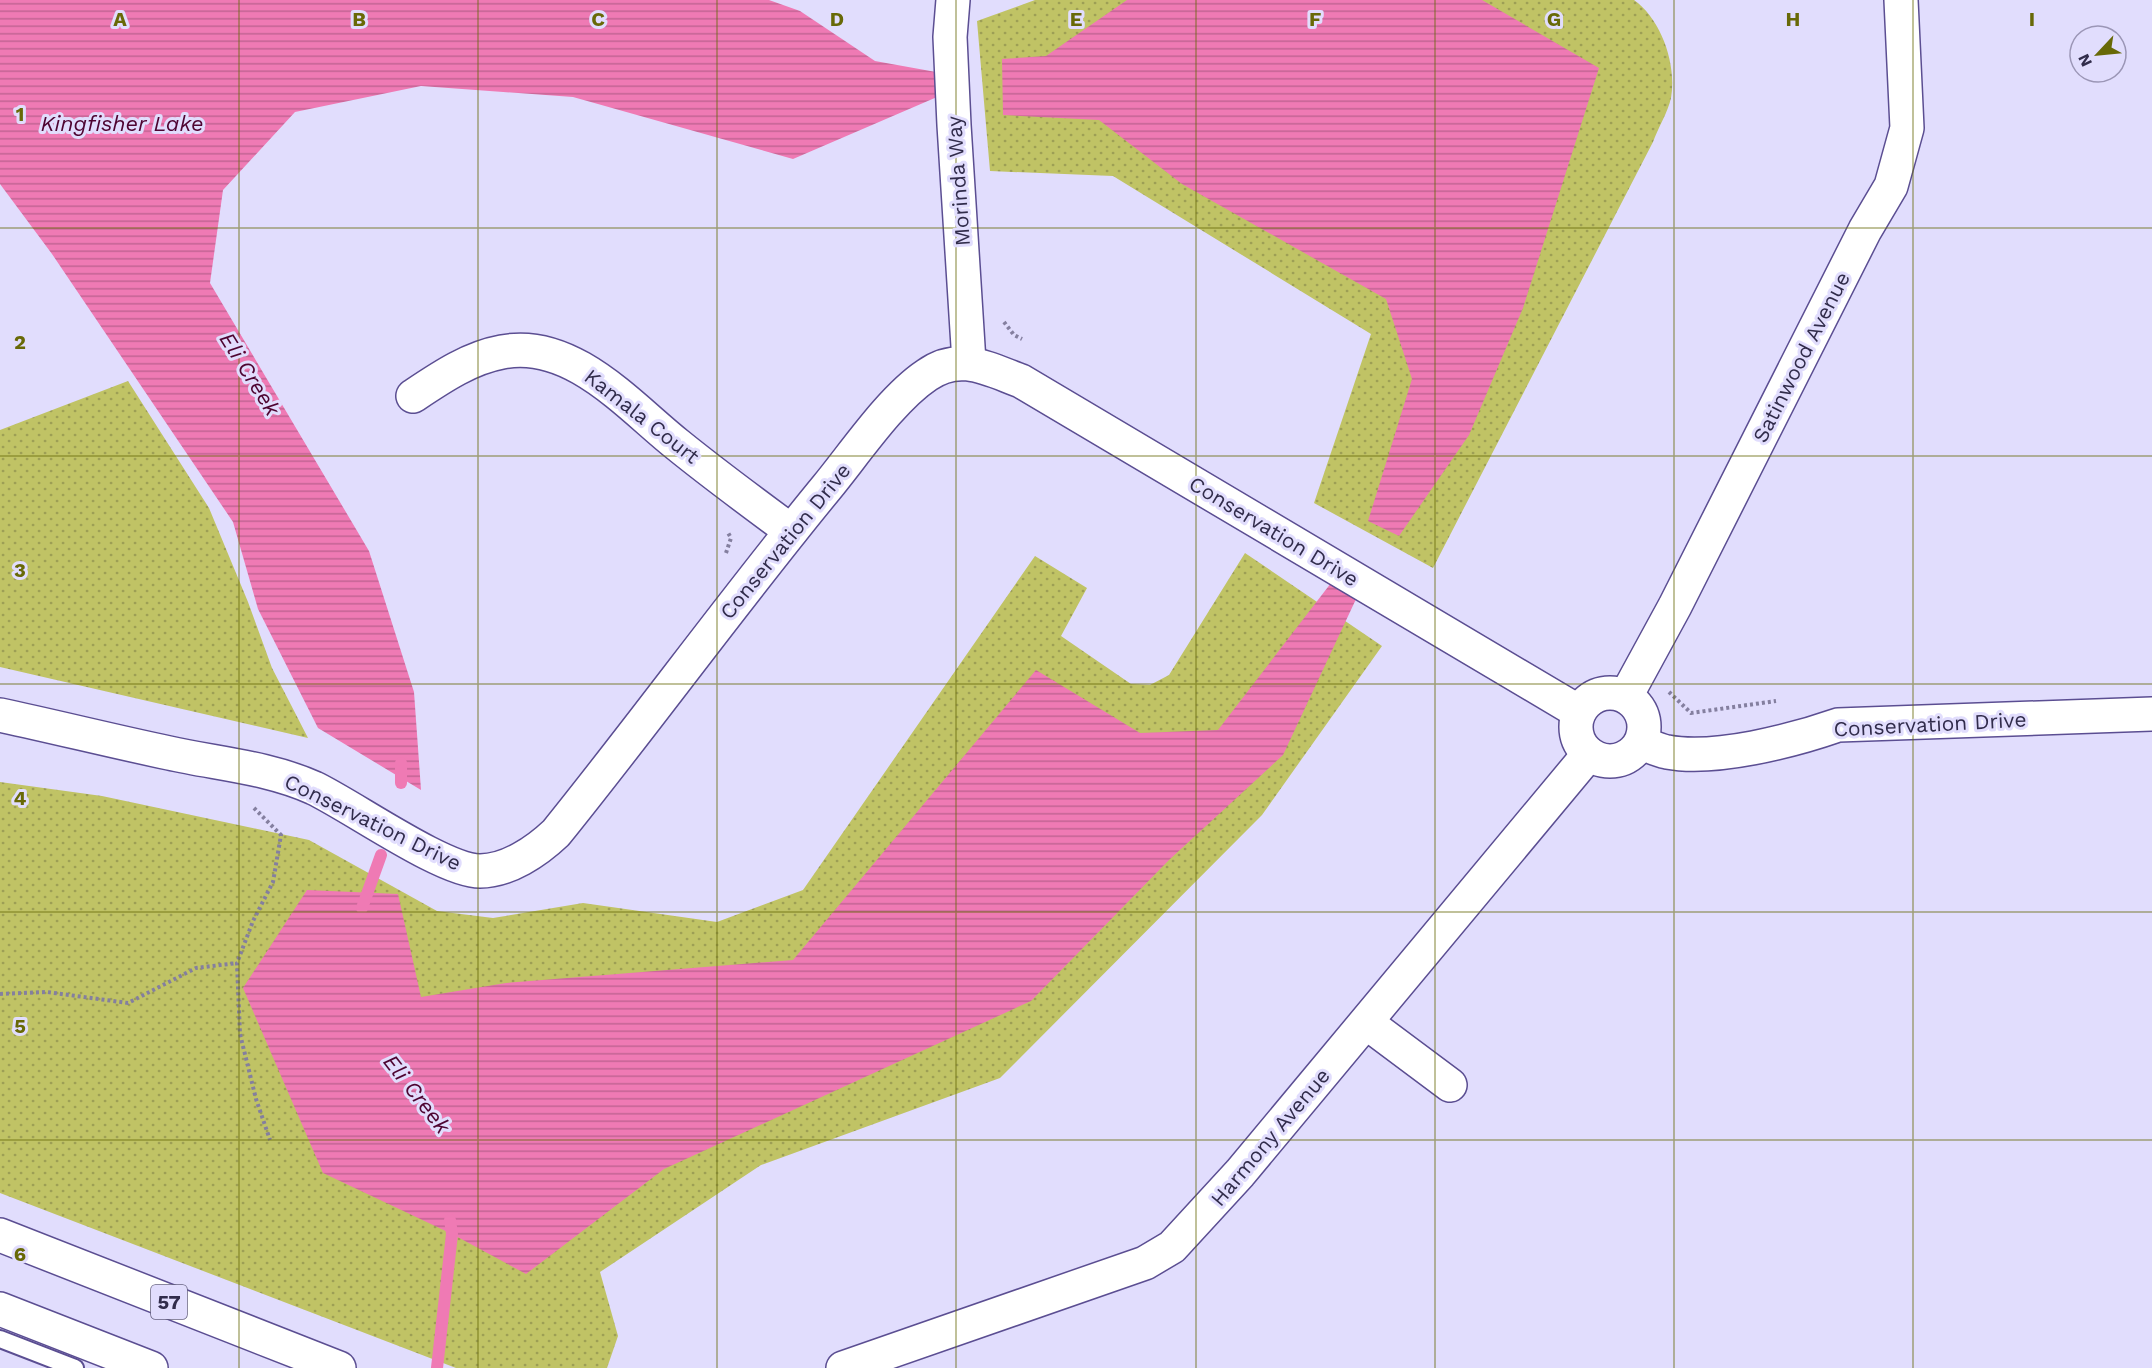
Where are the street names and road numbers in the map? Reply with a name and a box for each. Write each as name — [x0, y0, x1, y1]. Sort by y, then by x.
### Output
street label: Morinda Way — [941, 115, 975, 247]
street label: Satinwood Avenue — [1747, 268, 1855, 446]
street label: Kamala Court — [580, 363, 705, 469]
street label: Conservation Drive — [714, 458, 856, 624]
street label: Conservation Drive — [1185, 471, 1363, 591]
street label: Conservation Drive — [1833, 706, 2027, 742]
street label: Conservation Drive — [281, 768, 465, 876]
street label: Harmony Avenue — [1205, 1063, 1335, 1211]
road number: 57 — [151, 1285, 187, 1319]

